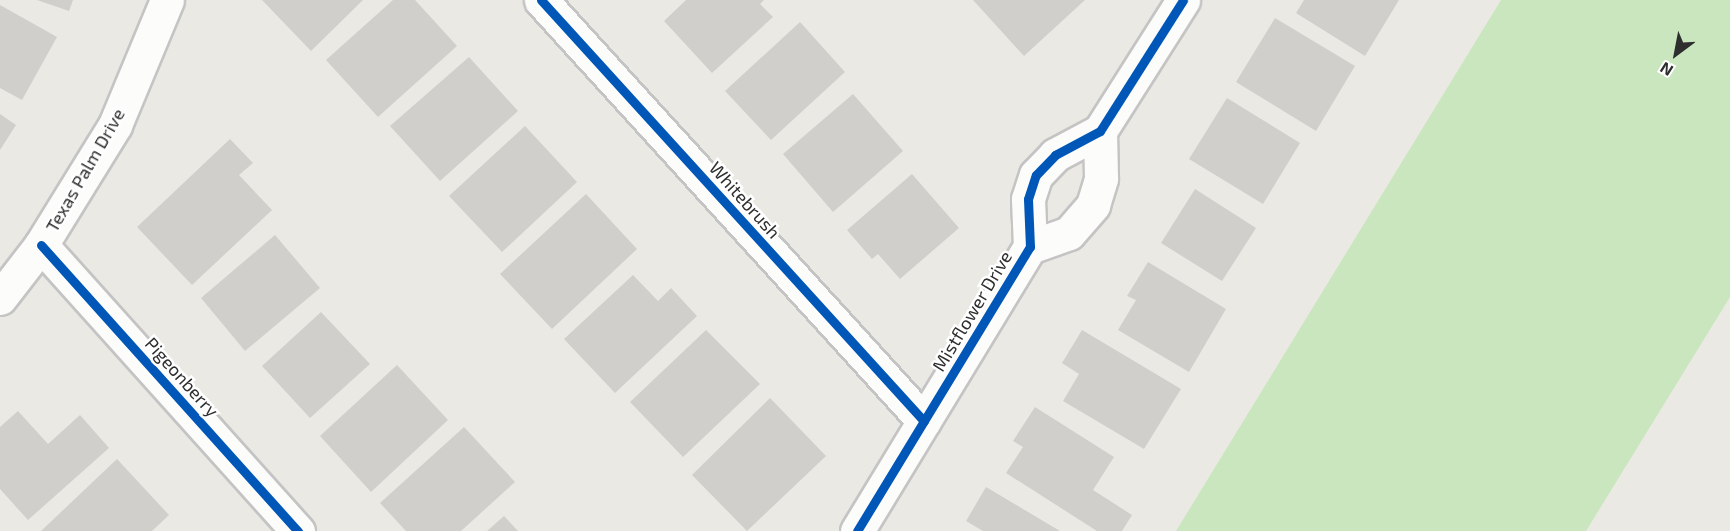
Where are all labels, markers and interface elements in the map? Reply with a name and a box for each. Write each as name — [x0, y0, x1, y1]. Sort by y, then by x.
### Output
north arrow — [1646, 24, 1706, 84]
text: N — [1656, 59, 1676, 81]
street label: Texas Palm Drive — [41, 104, 129, 236]
street label: Whitebrush — [705, 157, 785, 243]
street label: Mistflower Drive — [928, 247, 1016, 375]
street label: Pigeonberry — [141, 333, 223, 421]

